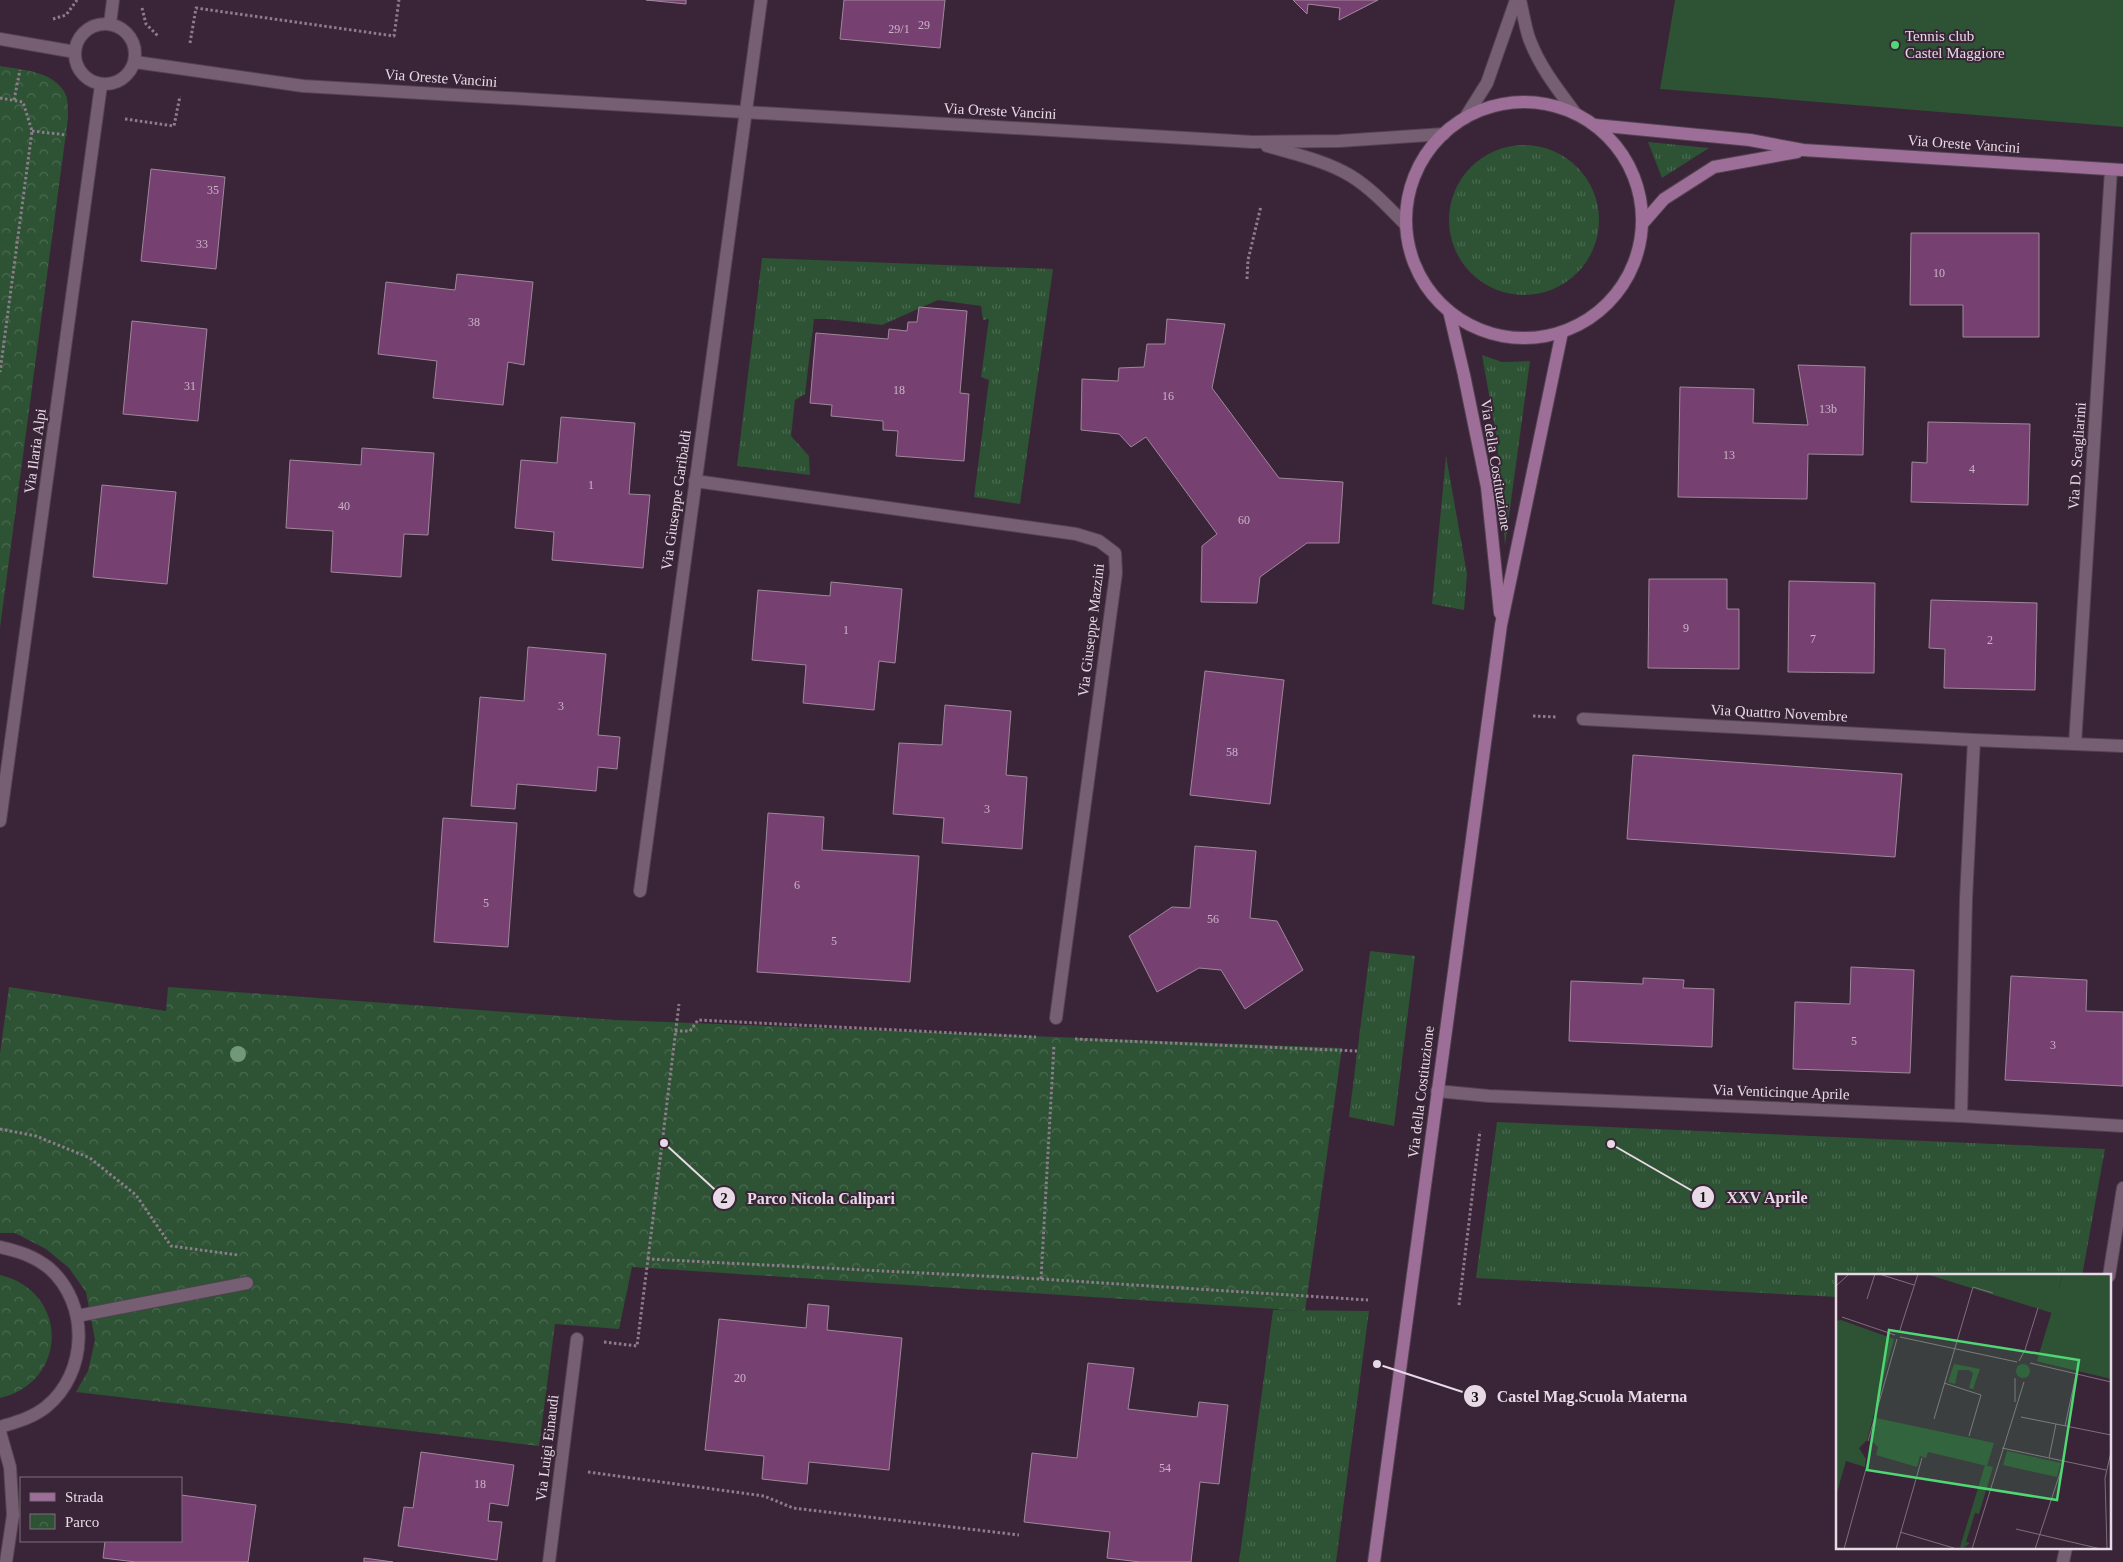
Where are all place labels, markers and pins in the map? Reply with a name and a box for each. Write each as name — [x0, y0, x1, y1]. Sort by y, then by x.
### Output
place label: Tennis club Castel Maggiore — [1905, 28, 2005, 61]
marker: Tennis club Castel Maggiore — [1889, 39, 1901, 51]
callout: XXV Aprile — [1691, 1182, 1818, 1213]
callout: Parco Nicola Calipari — [712, 1183, 905, 1214]
callout: Castel Mag.Scuola Materna — [1462, 1381, 1698, 1412]

